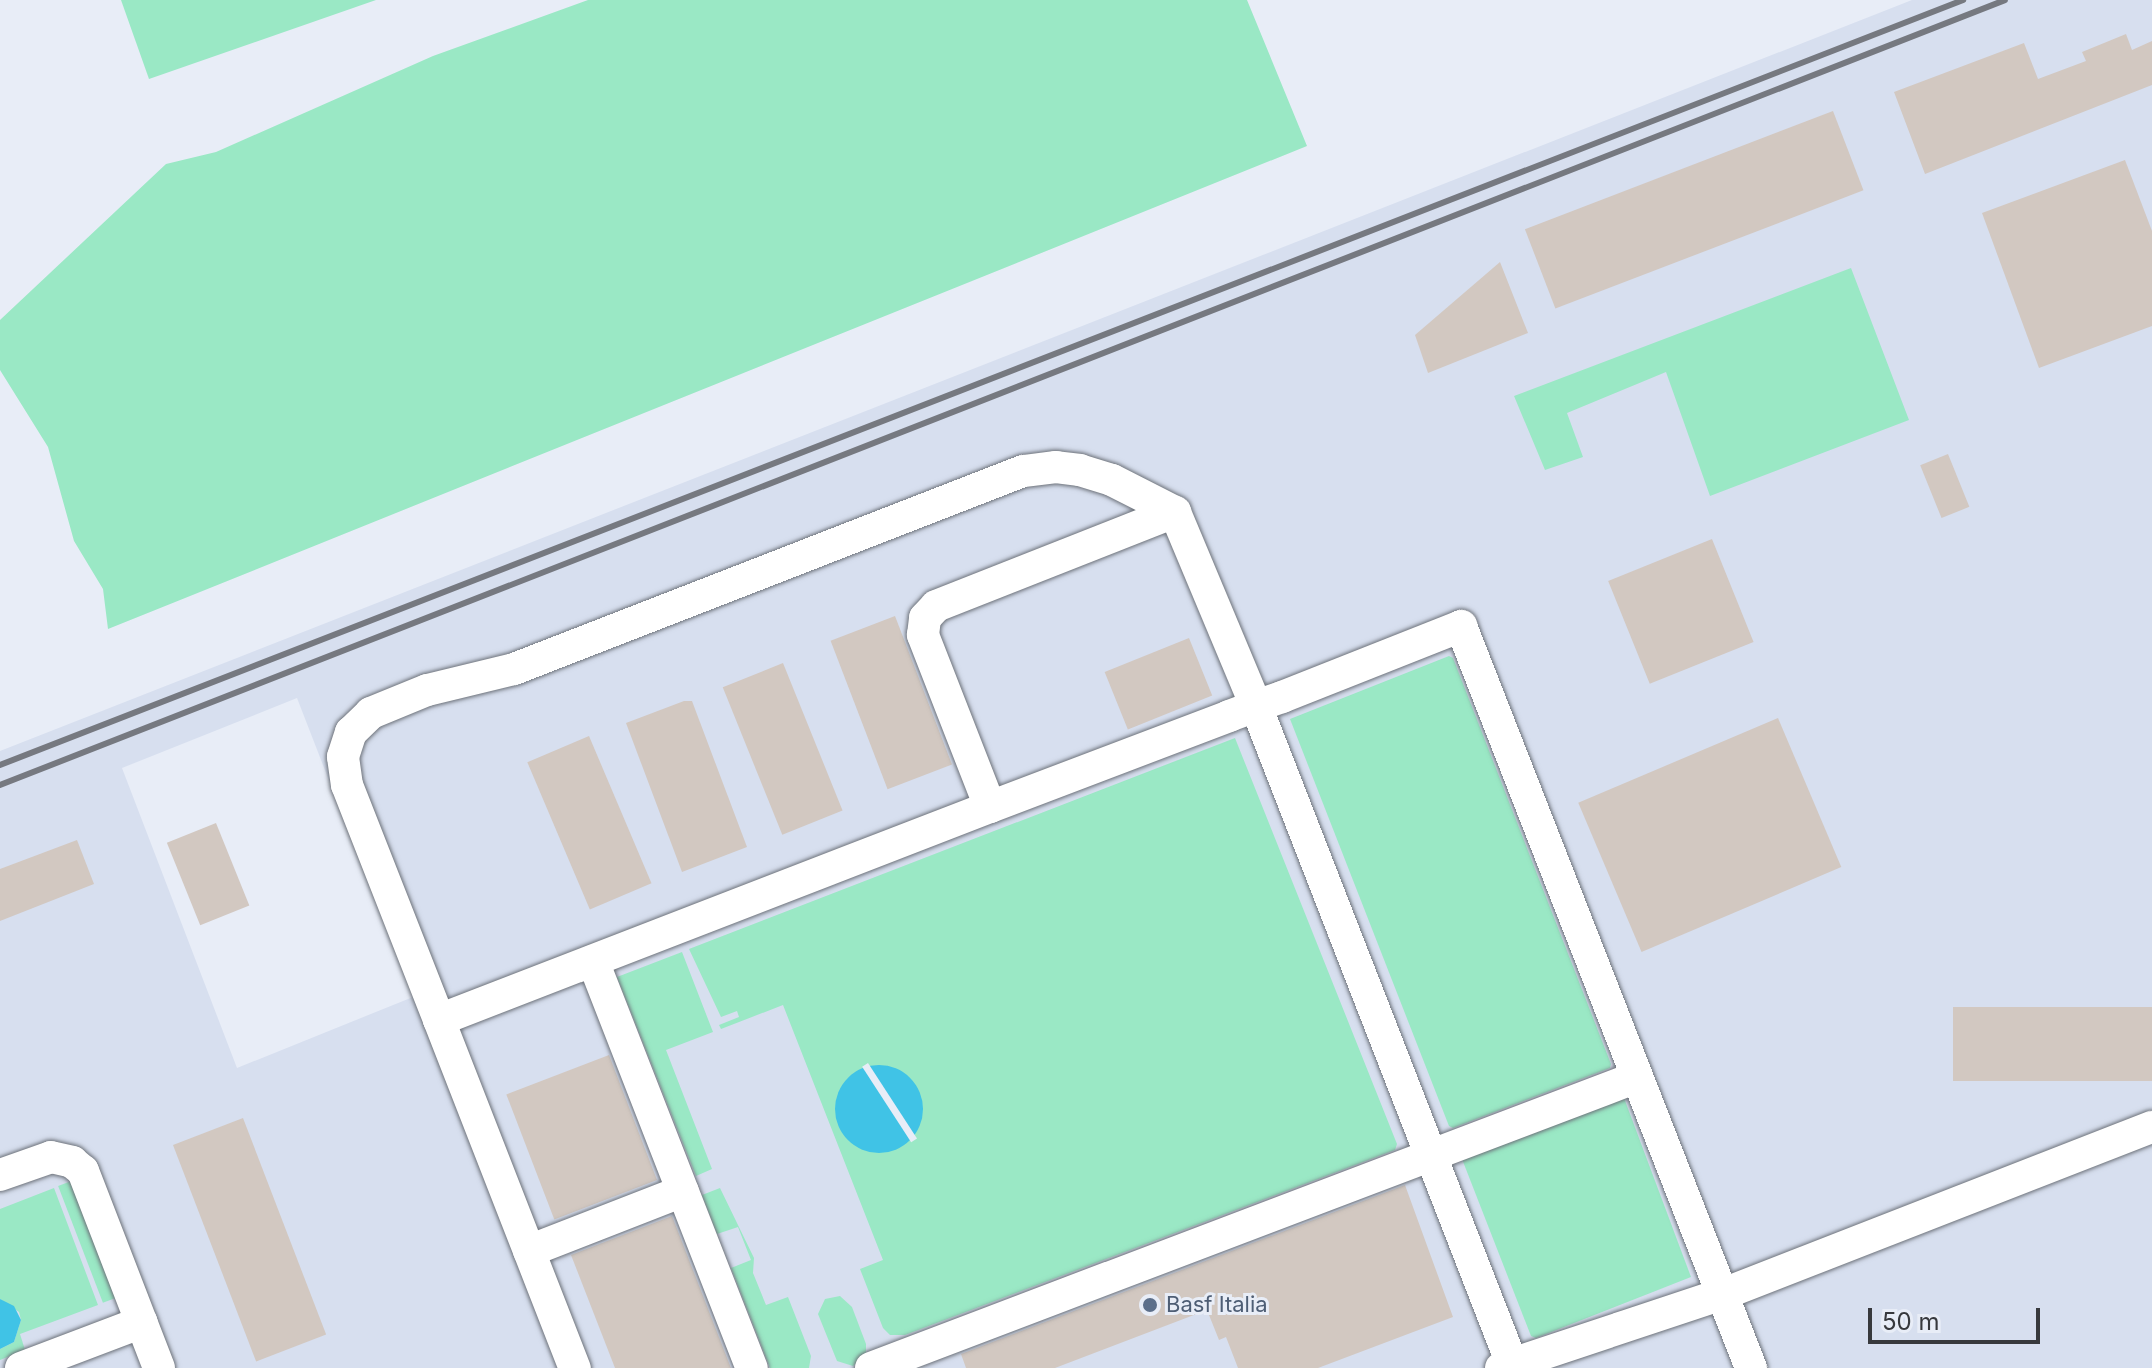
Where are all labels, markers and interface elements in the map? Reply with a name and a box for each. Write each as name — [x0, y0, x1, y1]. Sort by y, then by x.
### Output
place label: Basf Italia — [1166, 1292, 1268, 1318]
scale bar — [1872, 1292, 2044, 1342]
marker: Basf Italia — [1141, 1296, 1159, 1314]
text: 50 m — [1882, 1307, 1940, 1336]

